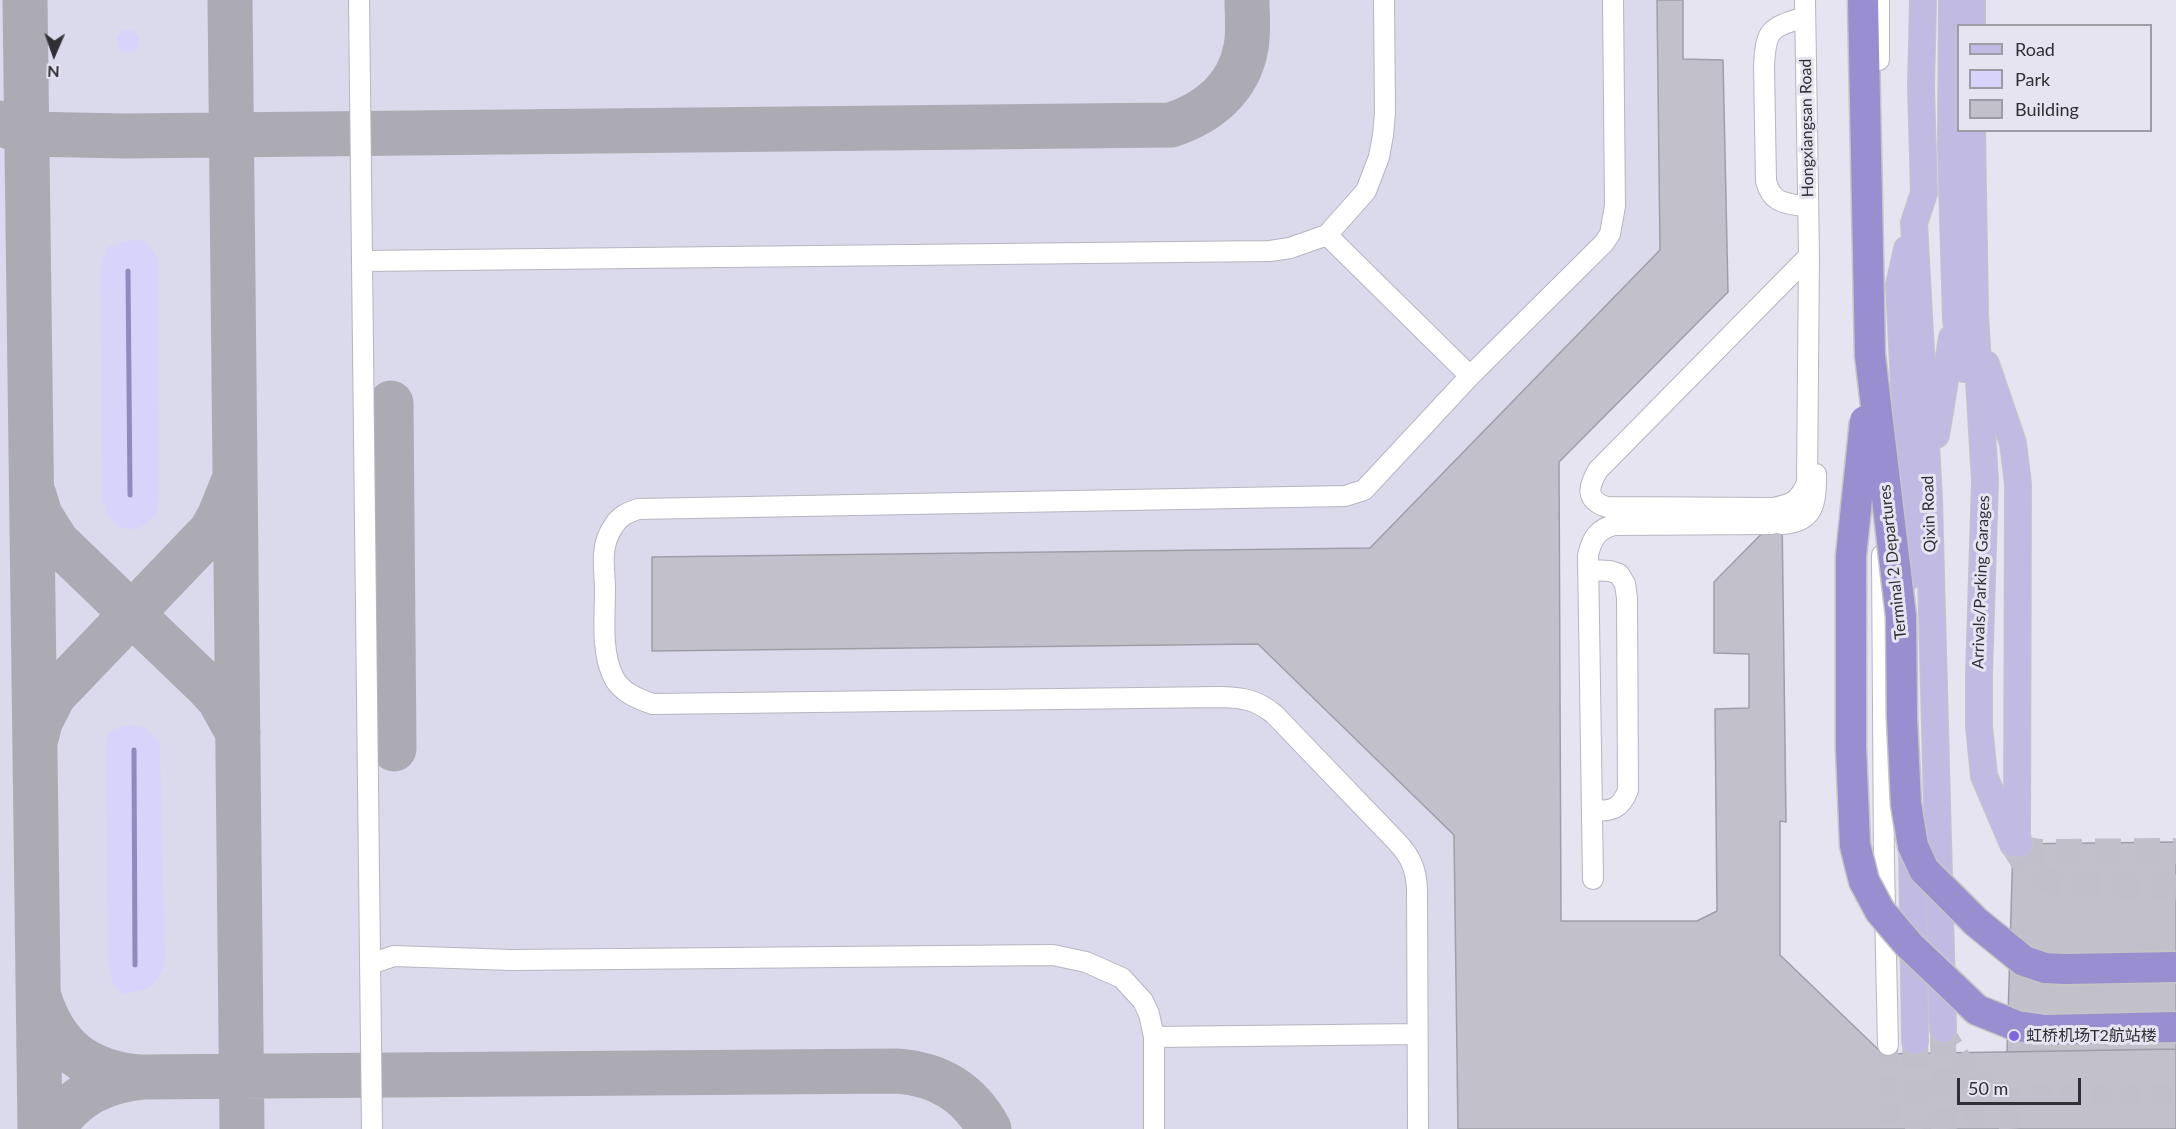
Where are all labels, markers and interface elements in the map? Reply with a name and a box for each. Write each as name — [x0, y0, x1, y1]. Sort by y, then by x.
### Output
north arrow — [24, 24, 84, 84]
legend — [1957, 24, 2152, 132]
text: Road — [2015, 38, 2055, 60]
street label: Hongxiangsan Road — [1796, 58, 1818, 198]
text: N — [47, 63, 60, 82]
text: Park — [2015, 68, 2050, 90]
text: Building — [2015, 98, 2079, 120]
street label: Qixin Road — [1918, 475, 1940, 553]
street label: Terminal 2 Departures — [1875, 484, 1911, 640]
street label: Arrivals/Parking Garages — [1968, 495, 1994, 669]
place label: 虹桥机场T2航站楼 — [2026, 1026, 2157, 1046]
marker: 虹桥机场T2航站楼 — [2007, 1029, 2021, 1043]
scale bar — [1960, 1066, 2084, 1104]
text: 50 m — [1968, 1077, 2008, 1099]

